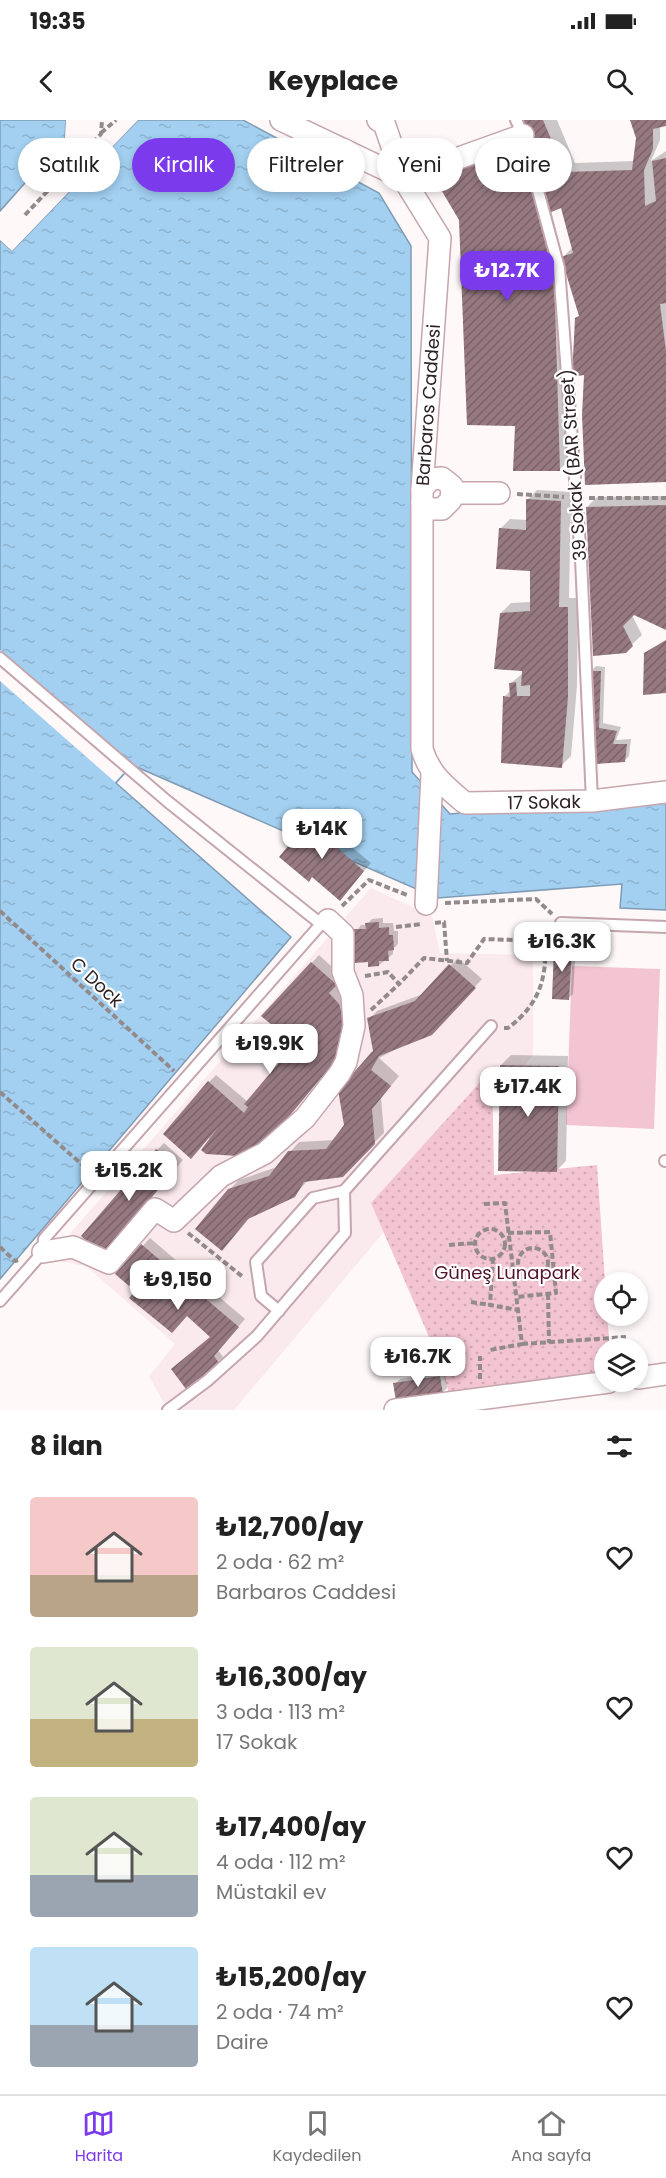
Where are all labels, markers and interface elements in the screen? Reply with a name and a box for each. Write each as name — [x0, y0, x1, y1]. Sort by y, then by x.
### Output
text: 19:35 — [30, 6, 86, 37]
text: Keyplace — [268, 62, 398, 99]
icon: back — [30, 65, 63, 98]
icon: search — [603, 65, 636, 98]
chip: Satılık — [18, 138, 120, 192]
chip: Kiralık — [132, 138, 235, 192]
chip: Filtreler — [247, 138, 365, 192]
chip: Yeni — [377, 138, 463, 192]
chip: Daire — [475, 138, 572, 192]
pin: ₺12.7K — [458, 251, 556, 302]
text: ₺12.7K — [474, 256, 540, 284]
street label: Barbaros Caddesi — [410, 323, 446, 487]
street label: 39 Sokak (BAR Street) — [554, 368, 592, 562]
street label: 17 Sokak — [507, 789, 582, 815]
pin: ₺14K — [286, 809, 358, 860]
text: ₺14K — [296, 814, 348, 842]
pin: ₺16.3K — [513, 922, 611, 973]
text: ₺16.3K — [528, 927, 596, 955]
street label: C Dock — [65, 951, 129, 1013]
pin: ₺19.9K — [221, 1024, 319, 1075]
text: ₺19.9K — [236, 1029, 304, 1057]
pin: ₺17.4K — [479, 1067, 577, 1118]
text: ₺17.4K — [494, 1072, 562, 1100]
pin: ₺15.2K — [80, 1151, 178, 1202]
text: ₺15.2K — [95, 1156, 163, 1184]
pin: ₺9,150 — [129, 1260, 227, 1311]
park label: Güneş Lunapark — [434, 1260, 581, 1285]
text: ₺9,150 — [144, 1265, 212, 1293]
map controls — [594, 1272, 648, 1392]
button: locate — [594, 1272, 648, 1326]
pin: ₺16.7K — [369, 1337, 467, 1388]
button: layers — [594, 1338, 648, 1392]
text: ₺16.7K — [384, 1342, 452, 1370]
text: 8 ilan — [30, 1428, 103, 1464]
icon: filters — [603, 1430, 636, 1463]
text: ₺12,700/ay — [216, 1509, 363, 1545]
icon: home — [78, 1521, 150, 1593]
icon: heart — [603, 1541, 636, 1574]
text: 2 oda · 62 m² — [216, 1548, 344, 1576]
text: Barbaros Caddesi — [216, 1578, 396, 1606]
text: ₺16,300/ay — [216, 1659, 367, 1695]
icon: home — [78, 1671, 150, 1743]
icon: heart — [603, 1691, 636, 1724]
text: 3 oda · 113 m² — [216, 1698, 345, 1726]
text: 17 Sokak — [216, 1728, 297, 1756]
text: ₺17,400/ay — [216, 1809, 366, 1845]
icon: home — [78, 1821, 150, 1893]
icon: heart — [603, 1841, 636, 1874]
text: 4 oda · 112 m² — [216, 1848, 346, 1876]
text: Müstakil ev — [216, 1878, 326, 1906]
text: ₺15,200/ay — [216, 1959, 366, 1995]
icon: home — [78, 1971, 150, 2043]
icon: heart — [603, 1991, 636, 2024]
text: 2 oda · 74 m² — [216, 1998, 344, 2026]
text: Daire — [216, 2028, 268, 2056]
tab: Harita — [75, 2107, 123, 2168]
tab: Kaydedilen — [273, 2107, 362, 2168]
tab: Ana sayfa — [511, 2107, 591, 2168]

